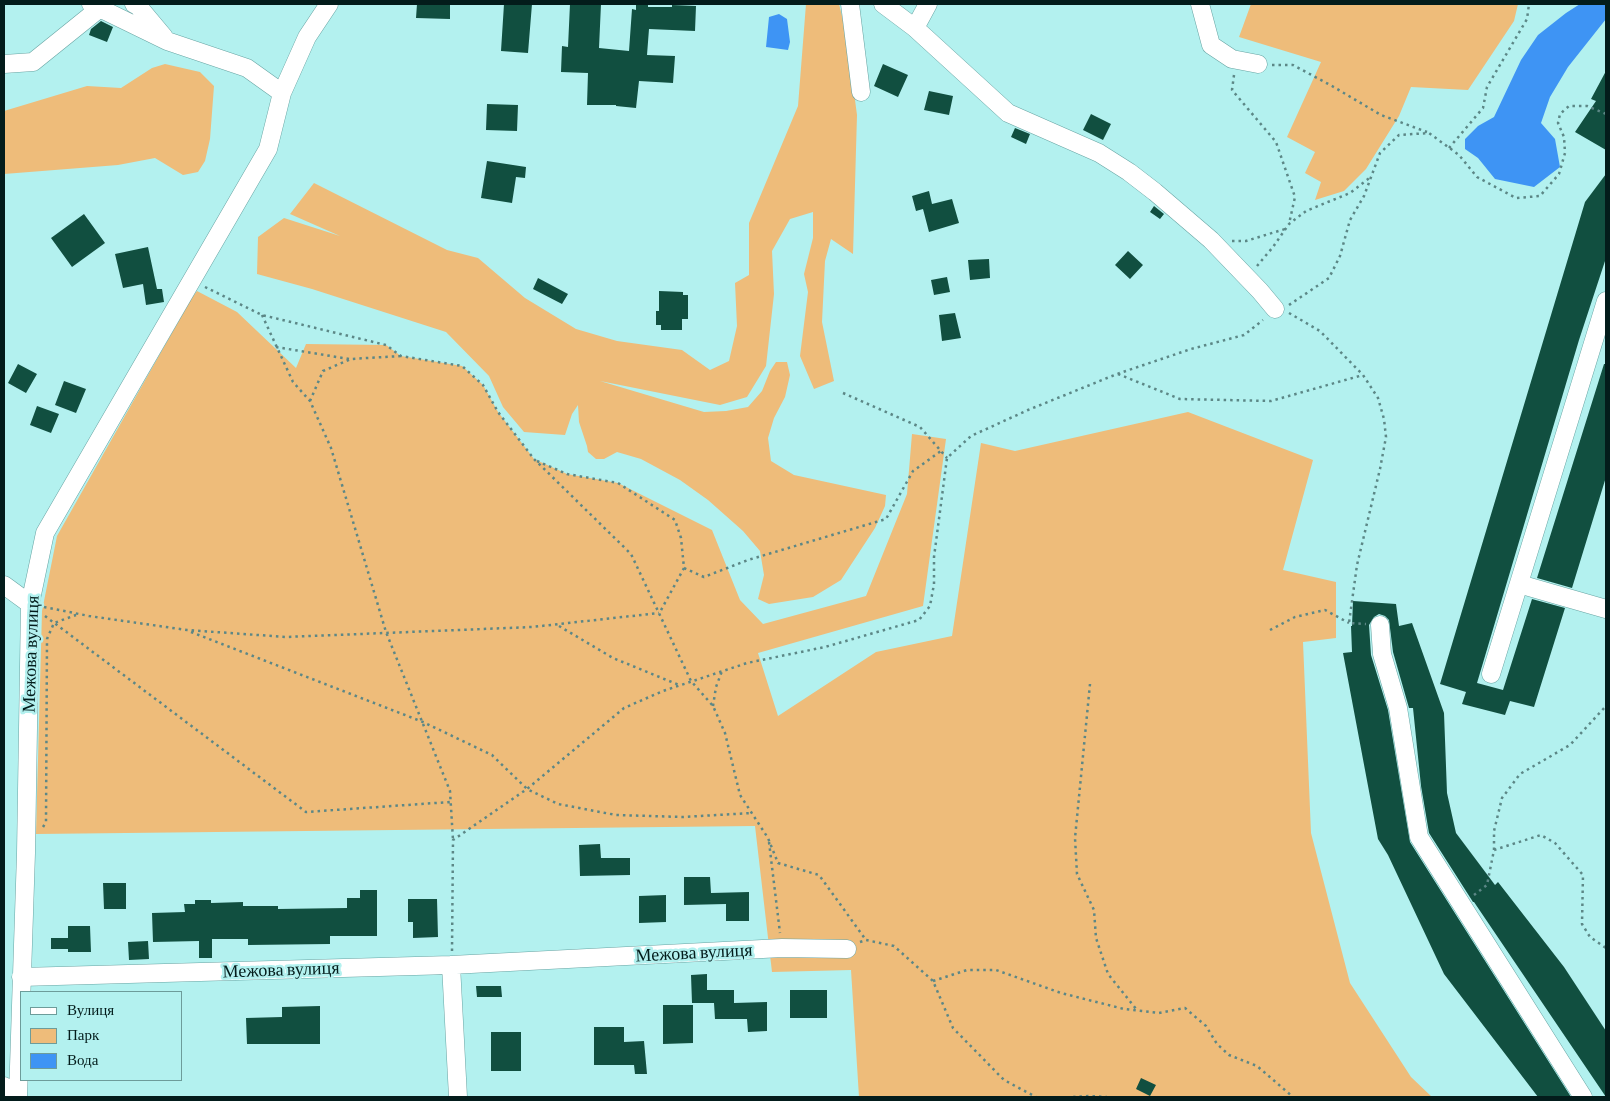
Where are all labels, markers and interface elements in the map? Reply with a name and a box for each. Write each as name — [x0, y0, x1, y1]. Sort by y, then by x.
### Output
street label: Межова вулиця — [18, 595, 44, 713]
street label: Межова вулиця — [635, 939, 753, 967]
street label: Межова вулиця — [222, 957, 340, 983]
legend — [20, 991, 182, 1081]
text: Вулиця — [67, 1002, 114, 1018]
text: Парк — [67, 1027, 99, 1043]
text: Вода — [67, 1052, 98, 1068]

